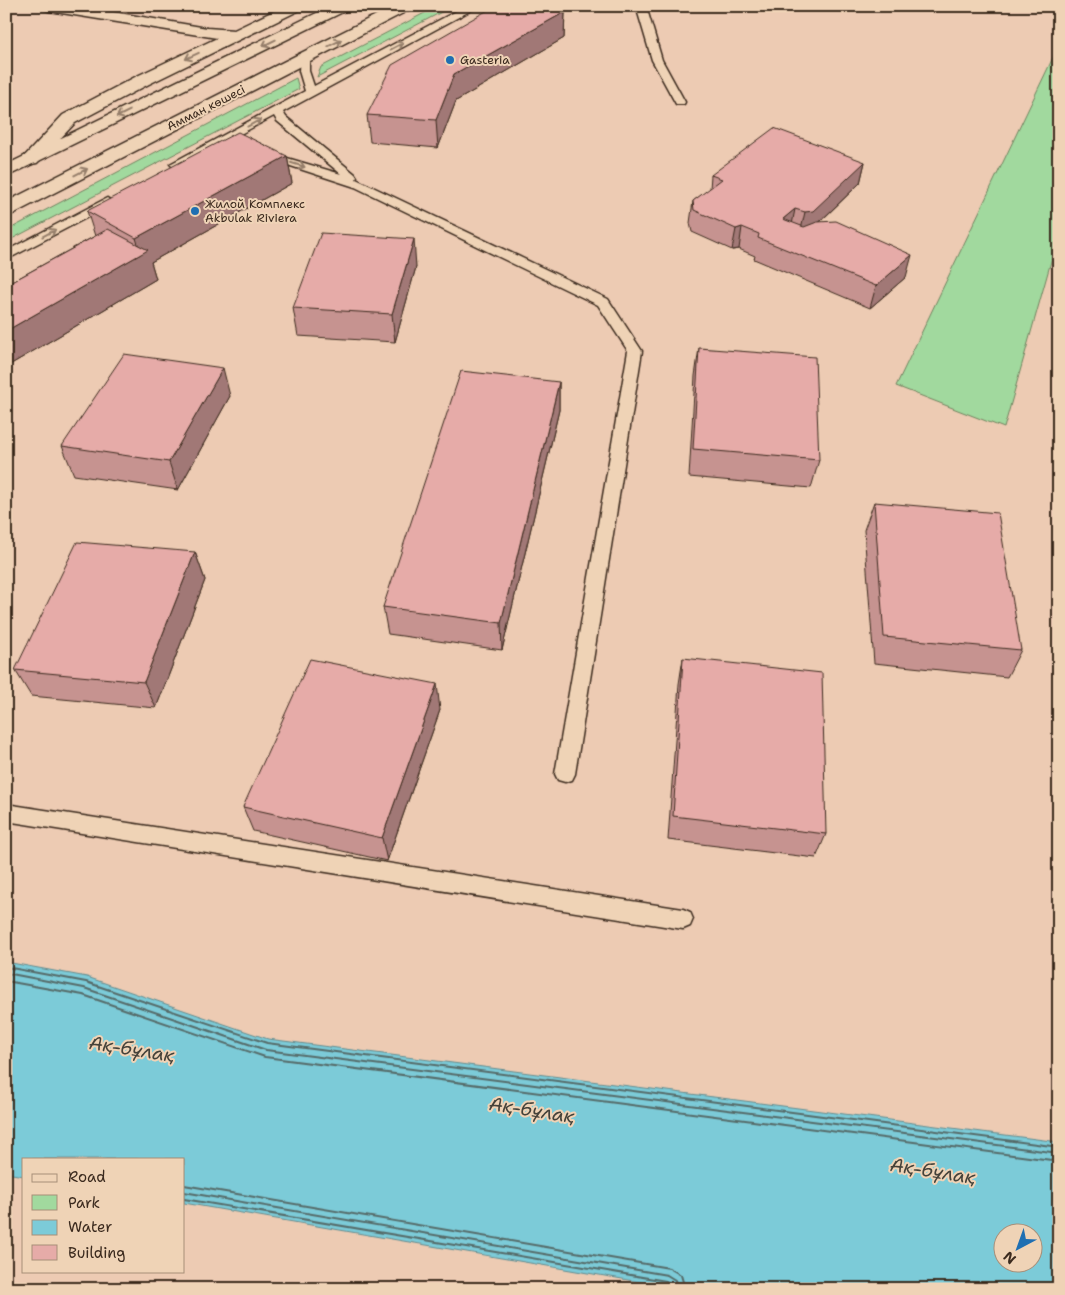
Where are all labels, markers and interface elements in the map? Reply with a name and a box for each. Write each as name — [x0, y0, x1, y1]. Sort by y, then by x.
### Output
one-way arrow — [327, 38, 342, 47]
one-way arrow — [262, 39, 277, 48]
one-way arrow — [390, 41, 405, 51]
one-way arrow — [185, 52, 200, 62]
place label: Gasteria — [460, 52, 510, 68]
marker: Gasteria — [444, 54, 456, 66]
street label: Амман көшесі — [164, 81, 248, 135]
one-way arrow — [116, 110, 131, 120]
one-way arrow — [246, 118, 261, 127]
one-way arrow — [290, 160, 306, 170]
one-way arrow — [73, 167, 88, 176]
place label: Жилой Комплекс Akbulak Riviera — [205, 196, 305, 226]
marker: Жилой Комплекс Akbulak Riviera — [189, 205, 201, 217]
one-way arrow — [41, 228, 56, 237]
water label: Ақ-бұлақ — [87, 1030, 177, 1068]
water label: Ақ-бұлақ — [487, 1091, 577, 1129]
water label: Ақ-бұлақ — [888, 1152, 978, 1190]
legend — [22, 1158, 185, 1272]
text: Road — [68, 1167, 106, 1187]
text: Park — [68, 1193, 100, 1213]
text: Water — [68, 1217, 112, 1237]
north arrow — [992, 1222, 1042, 1272]
text: Building — [68, 1243, 125, 1263]
text: N — [999, 1247, 1020, 1268]

